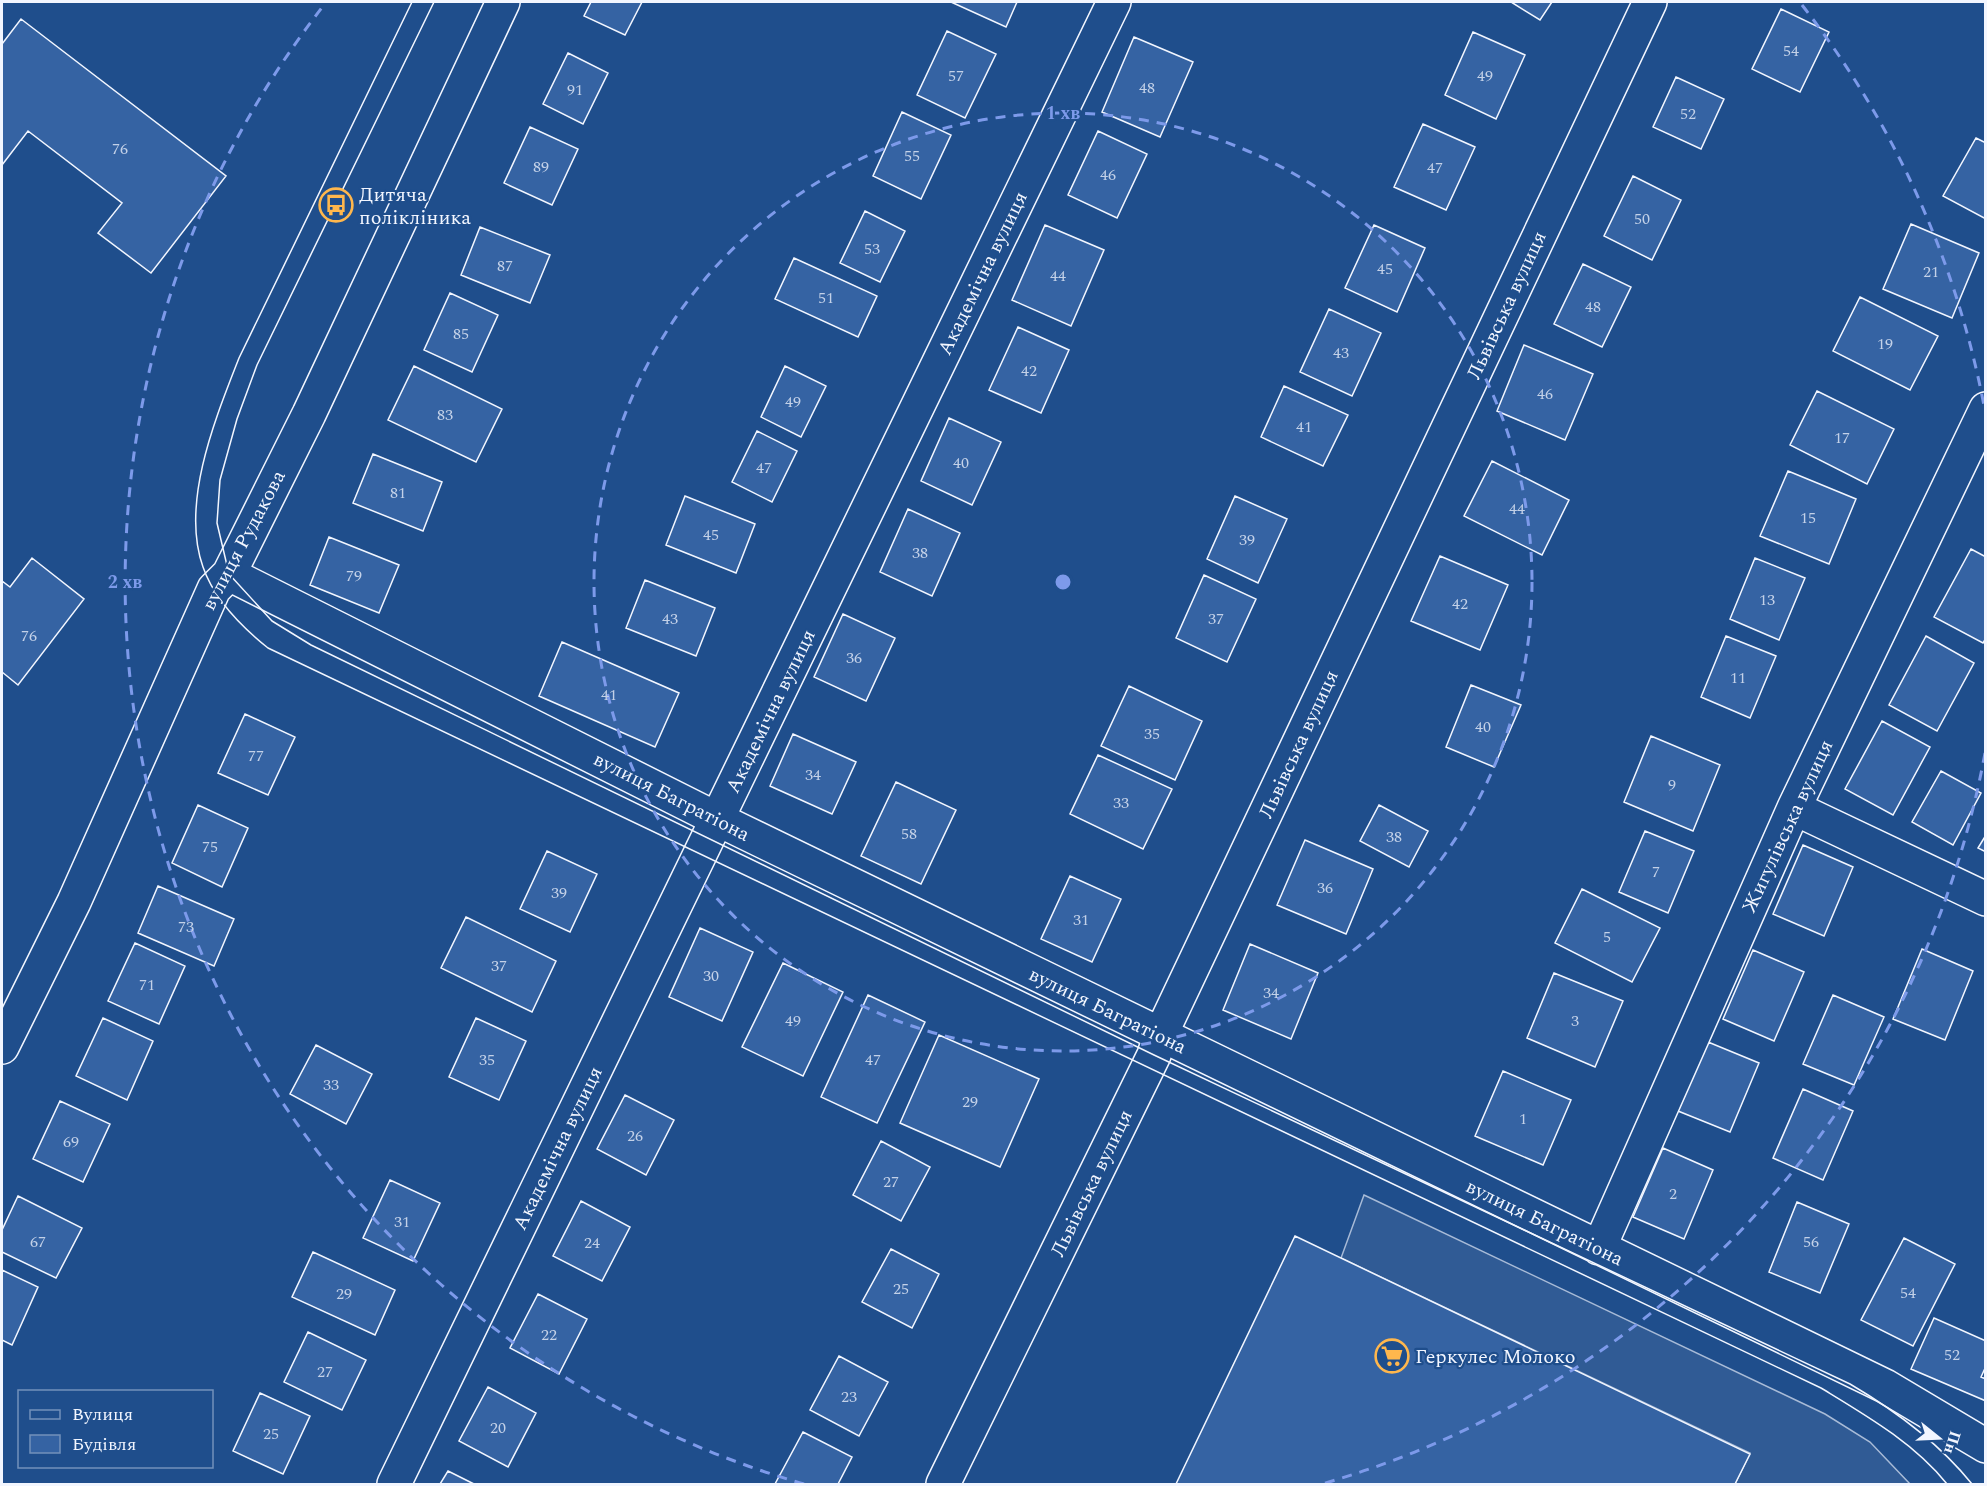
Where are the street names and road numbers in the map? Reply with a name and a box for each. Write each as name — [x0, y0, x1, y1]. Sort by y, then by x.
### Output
street label: Академічна вулиця — [930, 186, 1036, 360]
street label: Львівська вулиця — [1459, 226, 1554, 385]
street label: вулиця Рудакова — [194, 465, 294, 616]
street label: Академічна вулиця — [718, 624, 824, 798]
street label: Львівська вулиця — [1251, 665, 1346, 824]
street label: Жигулівська вулиця — [1735, 735, 1841, 918]
street label: вулиця Багратіона — [588, 744, 755, 849]
street label: вулиця Багратіона — [1024, 960, 1192, 1062]
street label: Академічна вулиця — [505, 1061, 611, 1235]
street label: Львівська вулиця — [1043, 1105, 1141, 1262]
street label: вулиця Багратіона — [1461, 1172, 1629, 1274]

